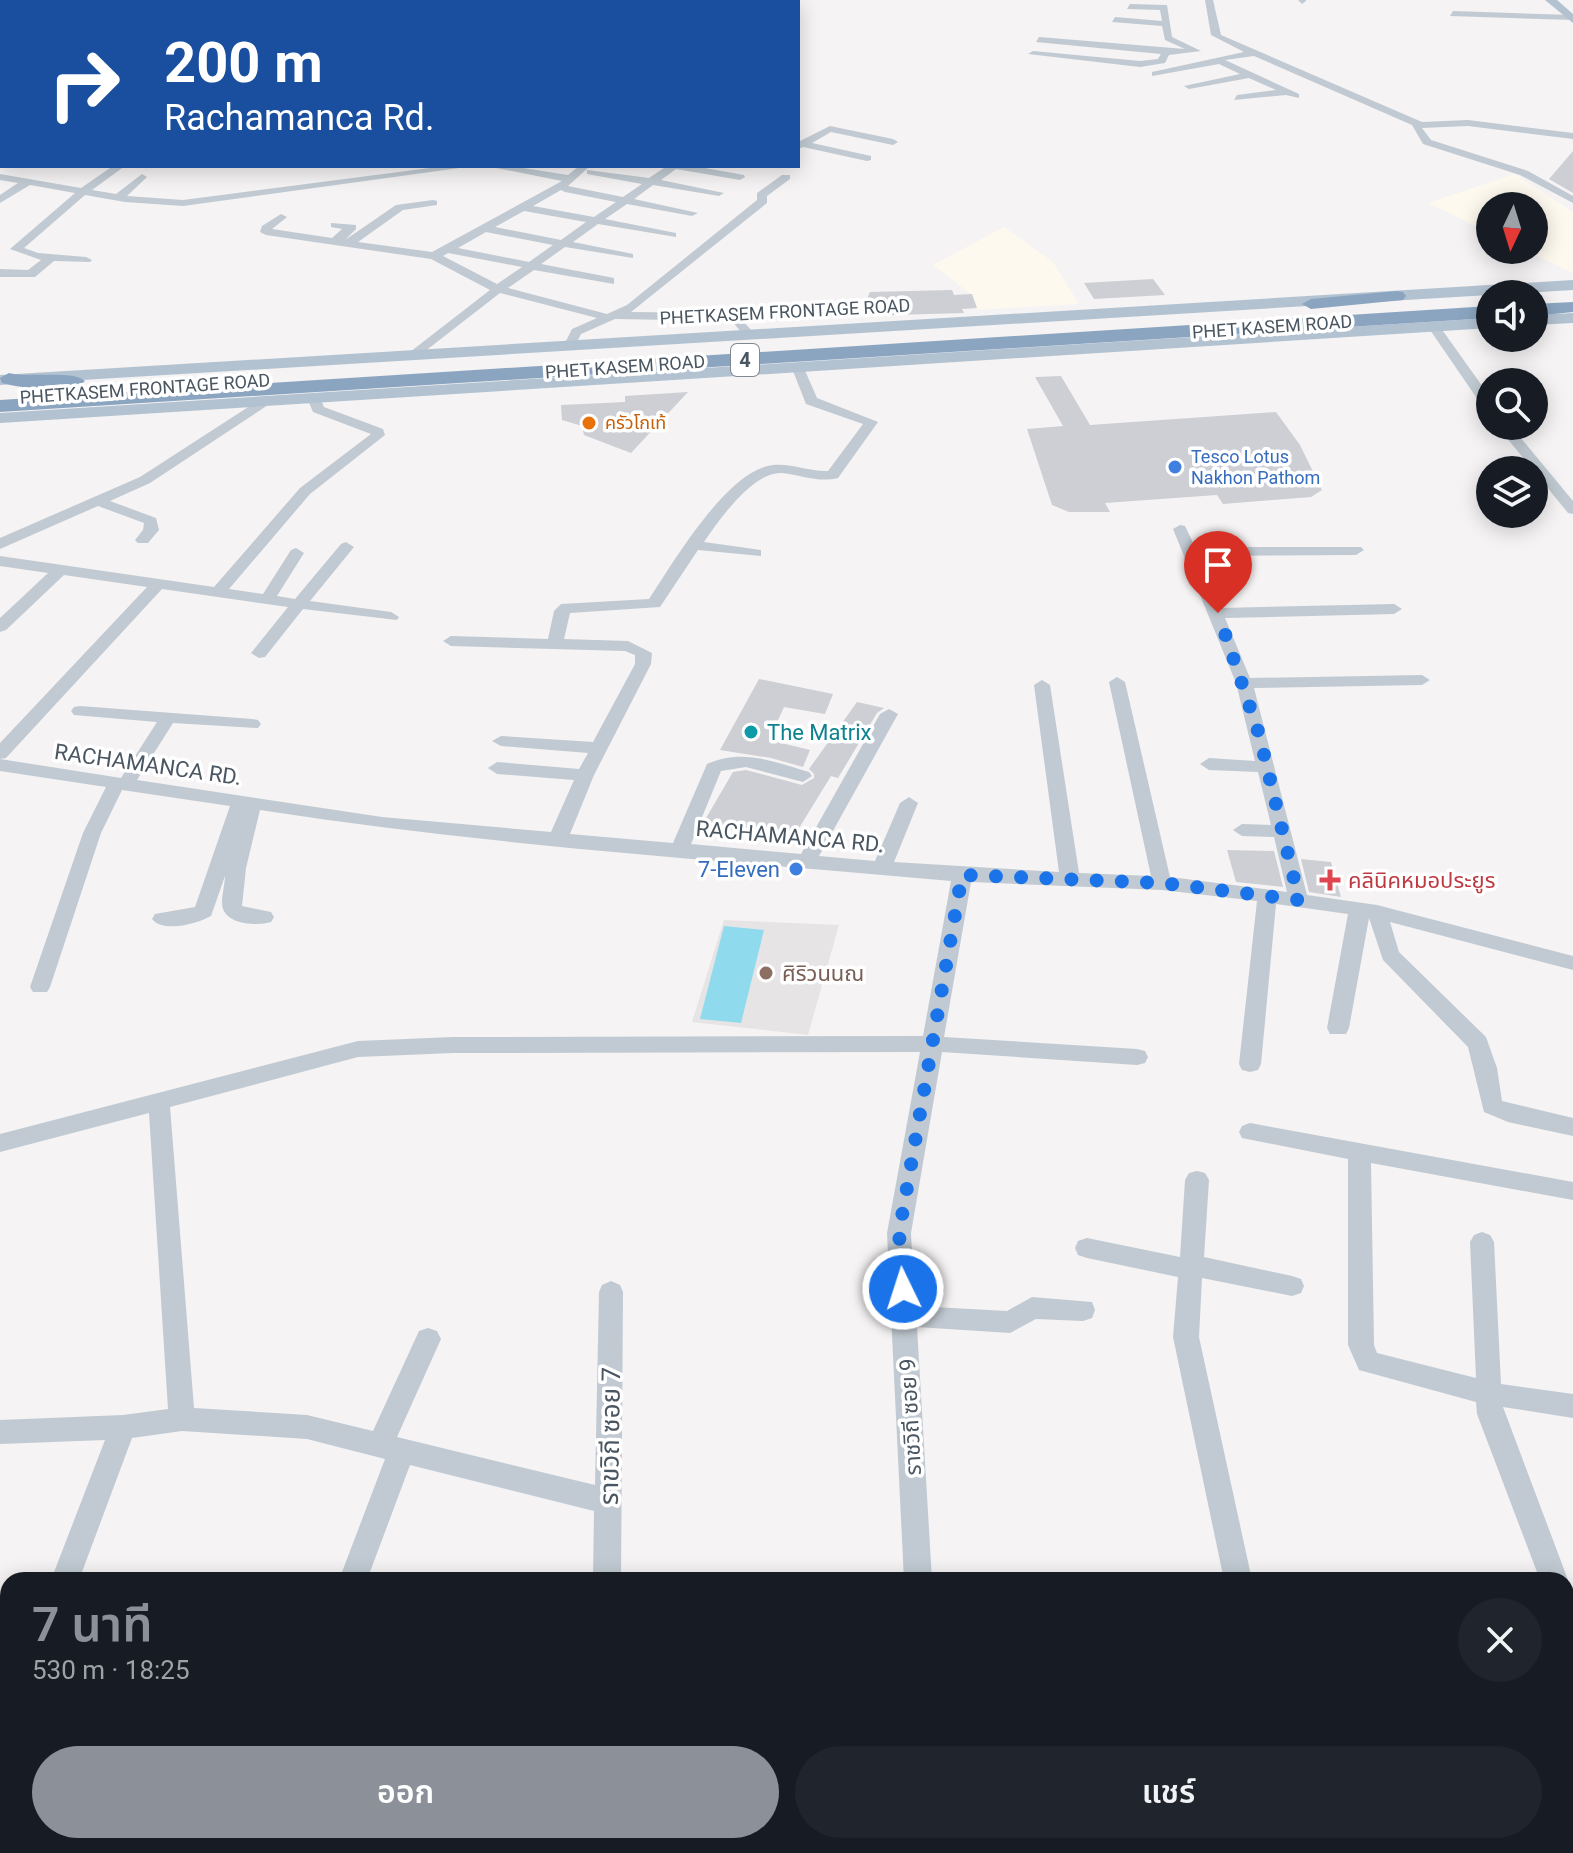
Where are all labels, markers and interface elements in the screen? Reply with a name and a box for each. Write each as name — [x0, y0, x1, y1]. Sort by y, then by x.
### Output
text: 200 m — [164, 30, 323, 96]
icon: right — [32, 32, 136, 136]
text: Rachamanca Rd. — [164, 97, 434, 139]
north arrow — [1476, 192, 1548, 264]
map controls — [1476, 192, 1548, 528]
button: sound — [1476, 280, 1548, 352]
street label: PHETKASEM FRONTAGE ROAD — [659, 294, 911, 329]
street label: PHET KASEM ROAD — [1191, 310, 1353, 343]
road number: 4 — [731, 344, 759, 376]
street label: PHET KASEM ROAD — [544, 350, 706, 383]
button: search — [1476, 368, 1548, 440]
street label: PHETKASEM FRONTAGE ROAD — [19, 369, 271, 408]
place label: ครัวโกเท้ — [605, 412, 666, 433]
marker: ครัวโกเท้ — [580, 414, 598, 432]
place label: Tesco Lotus Nakhon Pathom — [1191, 446, 1320, 488]
button: layers — [1476, 456, 1548, 528]
marker: Tesco Lotus Nakhon Pathom — [1166, 458, 1184, 476]
pin — [1184, 531, 1252, 613]
icon: arrive — [1196, 543, 1240, 587]
place label: The Matrix — [767, 720, 872, 745]
marker: The Matrix — [742, 723, 760, 741]
street label: RACHAMANCA RD. — [53, 739, 243, 790]
street label: RACHAMANCA RD. — [695, 816, 885, 857]
place label: 7-Eleven — [698, 857, 780, 882]
marker: 7-Eleven — [787, 860, 805, 878]
place label: คลินิคหมอประยูร — [1348, 868, 1495, 894]
marker: คลินิคหมอประยูร — [1319, 869, 1341, 891]
place label: ศิริวนนณ — [782, 961, 864, 986]
marker: ศิริวนนณ — [757, 964, 775, 982]
position arrow — [861, 1247, 945, 1331]
street label: ราชวิถี ซอย 9 — [895, 1358, 926, 1476]
street label: ราขวิถี ซอย 7 — [594, 1367, 626, 1505]
text: 7 นาที — [32, 1596, 152, 1653]
button: close — [1458, 1598, 1542, 1682]
text: 530 m · 18:25 — [32, 1655, 190, 1685]
button: ออก — [32, 1746, 779, 1838]
button: แชร์ — [795, 1746, 1542, 1838]

